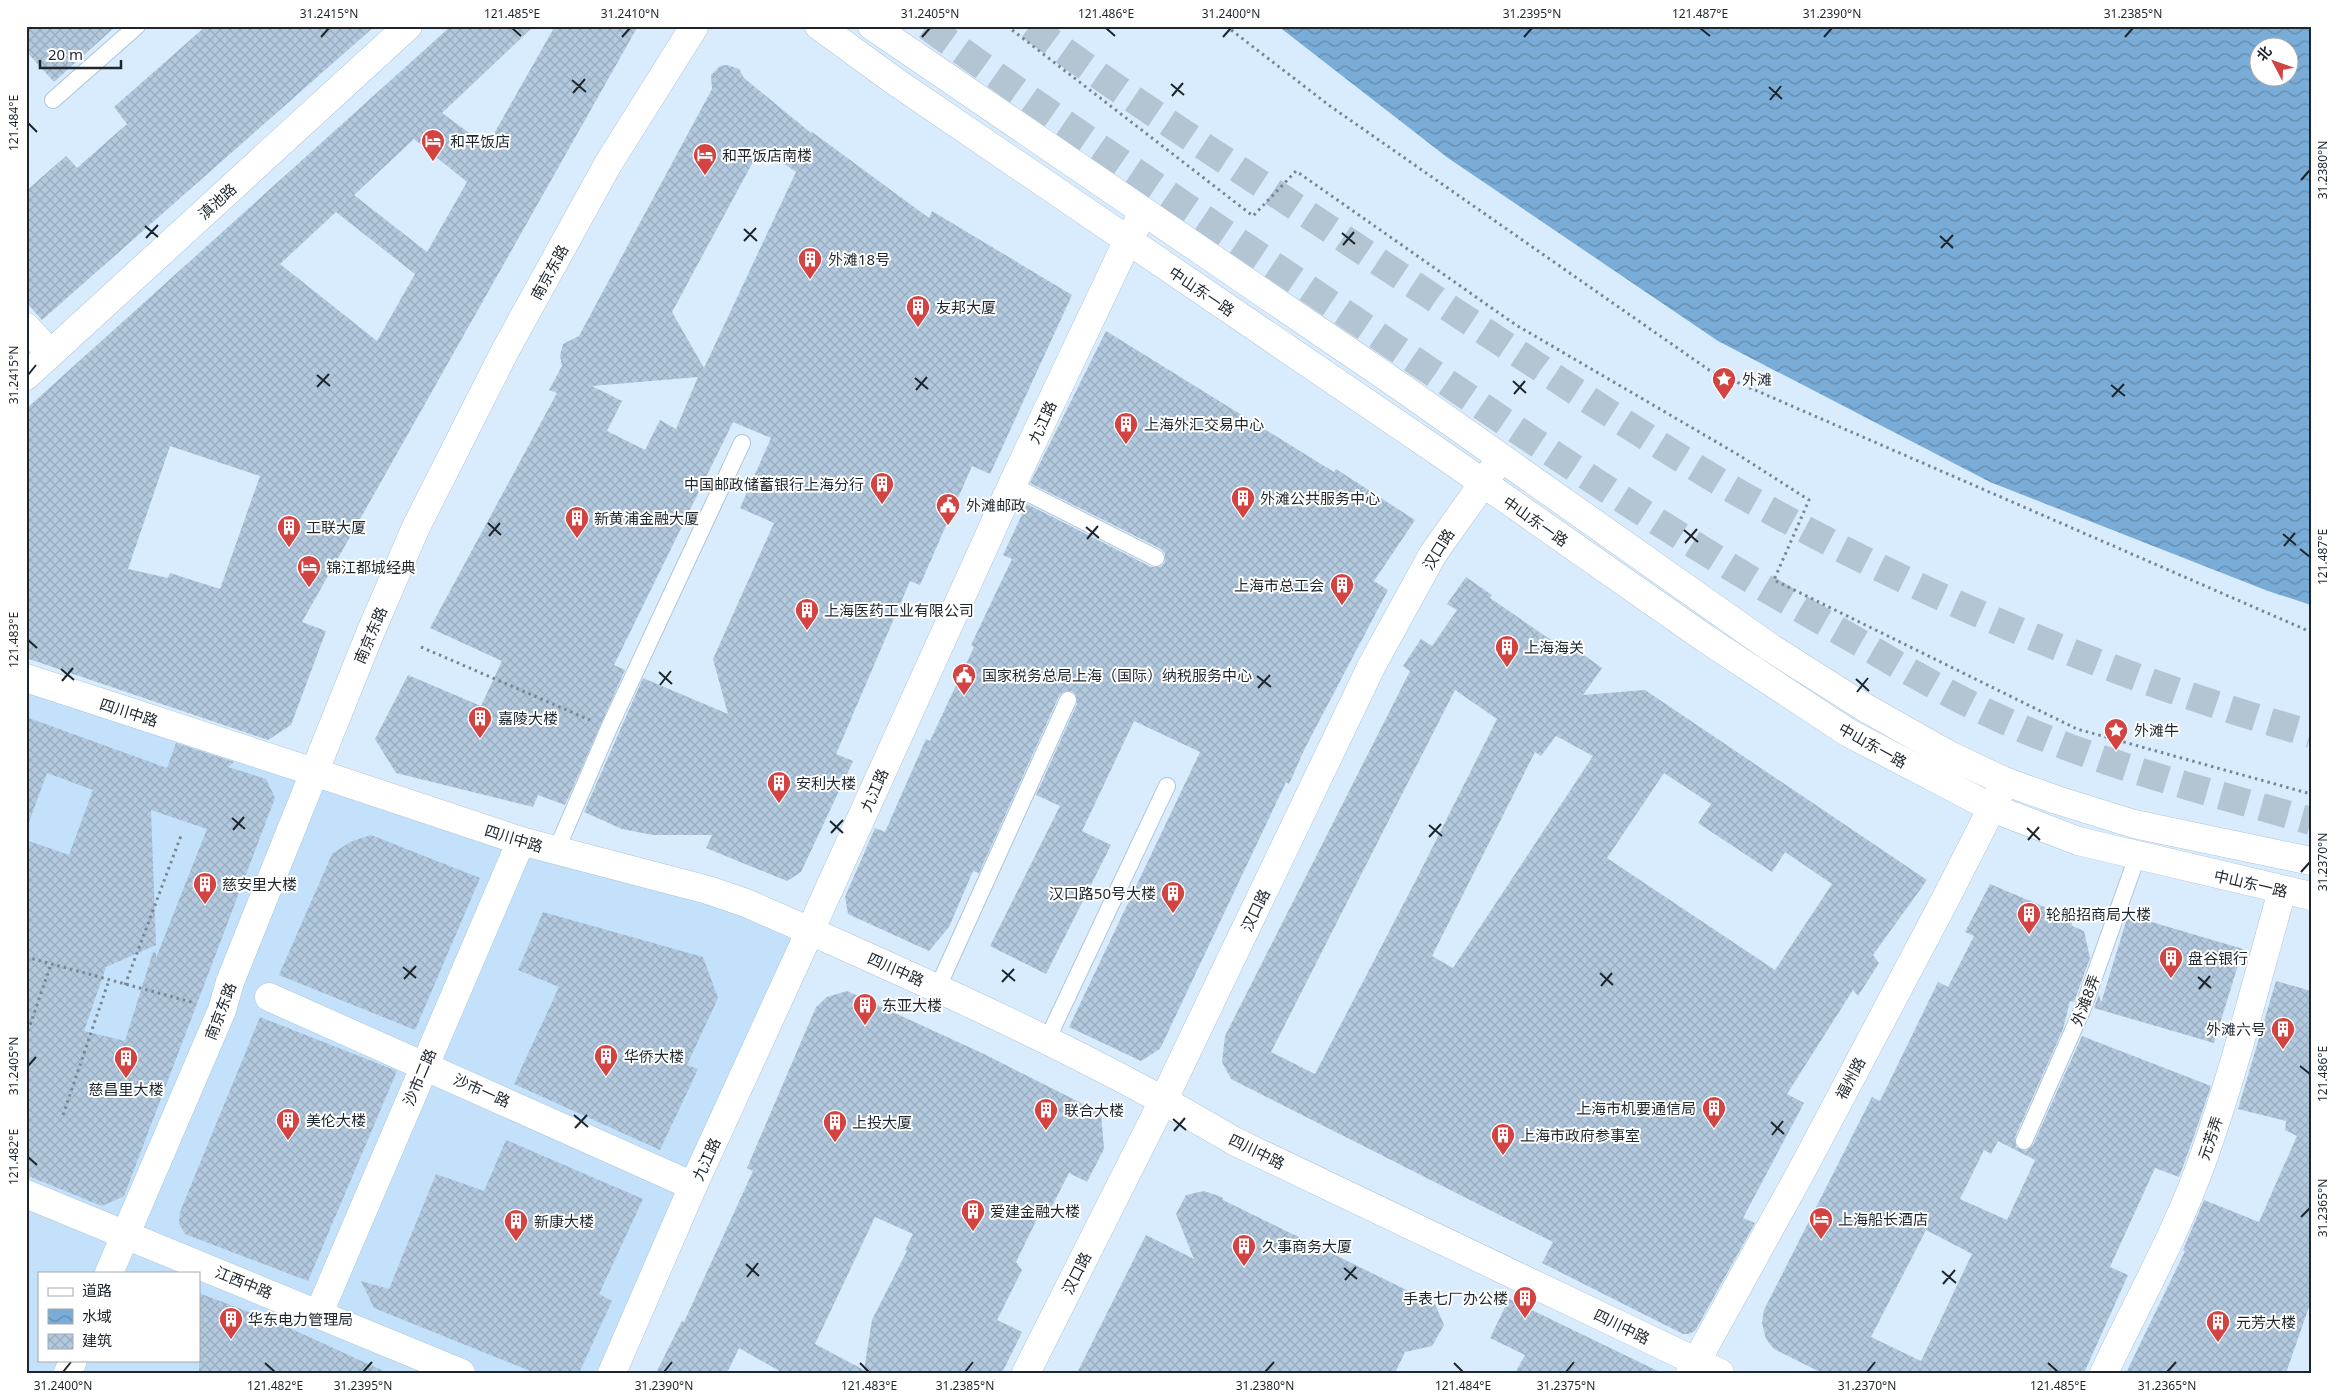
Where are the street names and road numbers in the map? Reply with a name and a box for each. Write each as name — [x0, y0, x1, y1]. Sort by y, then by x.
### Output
street label: 滇池路 — [194, 179, 240, 223]
street label: 南京东路 — [526, 241, 572, 303]
street label: 中山东一路 — [1165, 262, 1239, 320]
street label: 九江路 — [1023, 397, 1061, 447]
street label: 中山东一路 — [1500, 491, 1572, 551]
street label: 汉口路 — [1418, 525, 1458, 573]
street label: 南京东路 — [349, 603, 391, 667]
street label: 四川中路 — [97, 693, 161, 731]
street label: 中山东一路 — [1835, 718, 1911, 772]
street label: 九江路 — [856, 765, 892, 815]
street label: 四川中路 — [482, 820, 546, 856]
street label: 中山东一路 — [2212, 865, 2290, 901]
street label: 汉口路 — [1236, 885, 1274, 935]
street label: 四川中路 — [865, 948, 927, 990]
street label: 外滩8弄 — [2066, 971, 2104, 1029]
street label: 南京东路 — [200, 979, 240, 1043]
street label: 沙市二路 — [398, 1045, 440, 1109]
street label: 福州路 — [1831, 1053, 1869, 1103]
street label: 沙市一路 — [451, 1069, 513, 1111]
street label: 元芳弄 — [2193, 1113, 2227, 1163]
street label: 四川中路 — [1226, 1129, 1288, 1173]
street label: 九江路 — [687, 1134, 725, 1184]
street label: 汉口路 — [1057, 1248, 1095, 1298]
street label: 江西中路 — [212, 1261, 276, 1303]
street label: 四川中路 — [1591, 1304, 1653, 1348]

